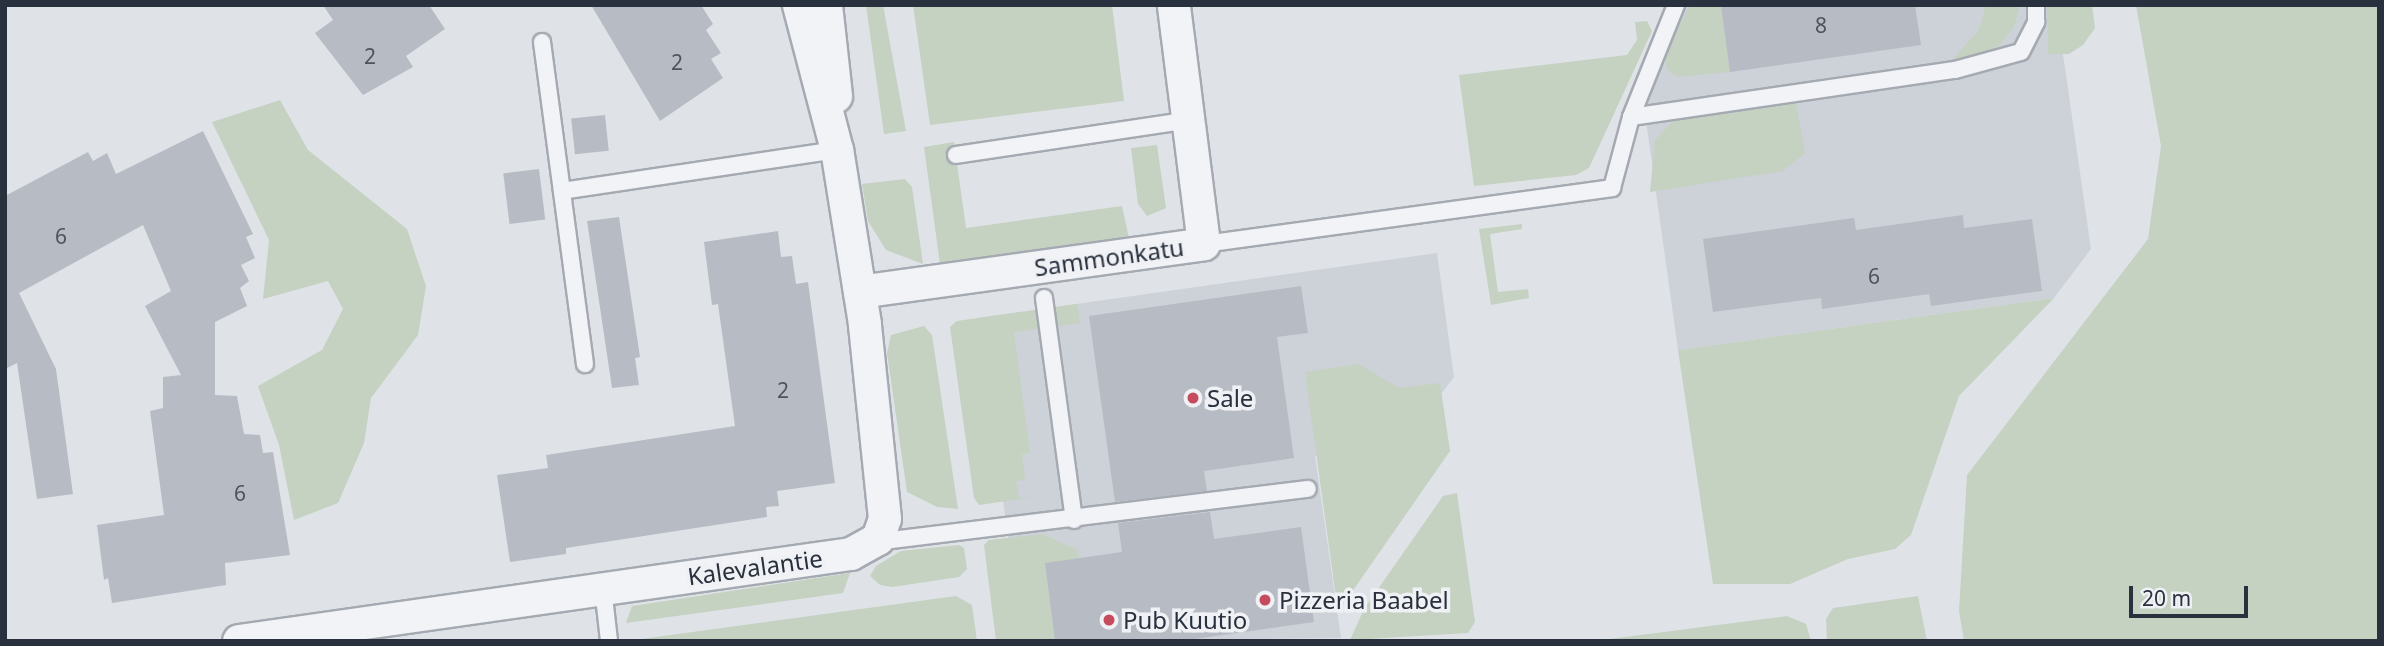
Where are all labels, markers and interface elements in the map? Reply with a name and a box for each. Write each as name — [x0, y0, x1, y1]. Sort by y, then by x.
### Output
house number: 8 — [1815, 12, 1827, 38]
house number: 2 — [364, 43, 376, 69]
house number: 2 — [671, 49, 683, 75]
house number: 6 — [55, 223, 67, 249]
street label: Sammonkatu — [1032, 232, 1186, 282]
house number: 6 — [1868, 263, 1880, 289]
house number: 2 — [777, 377, 789, 403]
place label: Sale — [1207, 384, 1253, 412]
marker: Sale — [1185, 390, 1201, 406]
house number: 6 — [234, 480, 246, 506]
street label: Kalevalantie — [686, 543, 824, 591]
scale bar — [2132, 572, 2251, 616]
text: 20 m — [2142, 584, 2191, 612]
place label: Pizzeria Baabel — [1279, 586, 1449, 614]
marker: Pizzeria Baabel — [1257, 592, 1273, 608]
place label: Pub Kuutio — [1123, 606, 1247, 634]
marker: Pub Kuutio — [1101, 612, 1117, 628]

